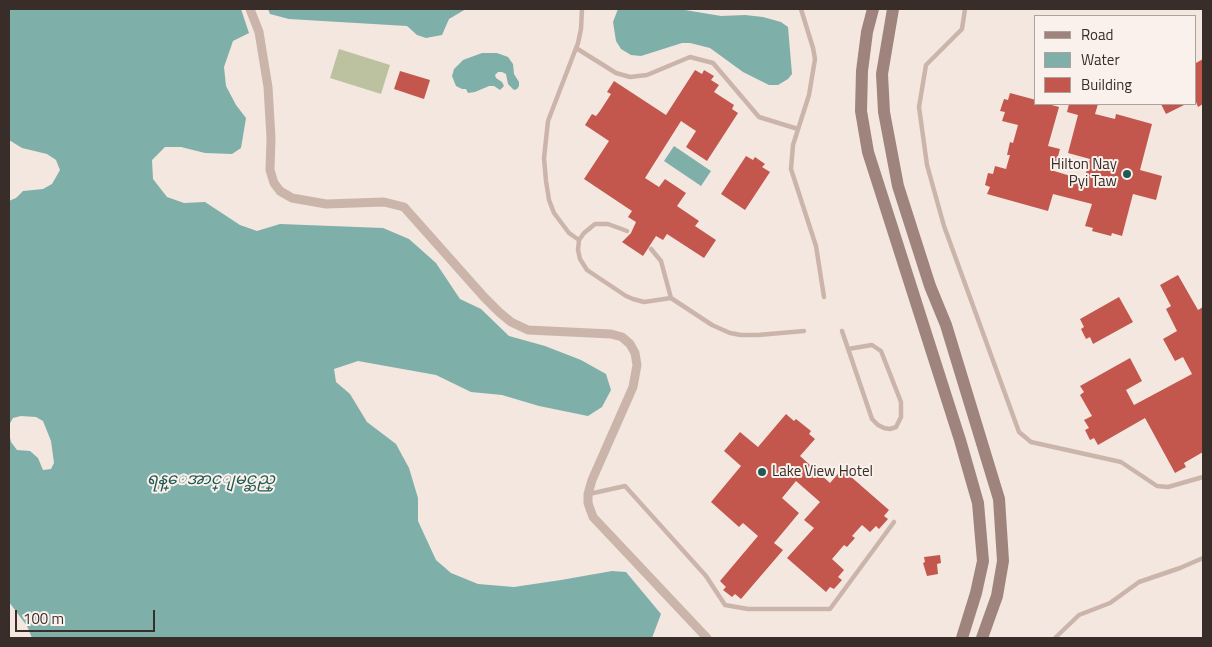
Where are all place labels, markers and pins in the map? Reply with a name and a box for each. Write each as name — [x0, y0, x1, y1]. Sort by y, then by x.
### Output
place label: Hilton Nay Pyi Taw — [1051, 156, 1117, 191]
marker: Hilton Nay Pyi Taw — [1121, 168, 1133, 180]
place label: Lake View Hotel — [772, 463, 873, 481]
marker: Lake View Hotel — [756, 466, 768, 478]

